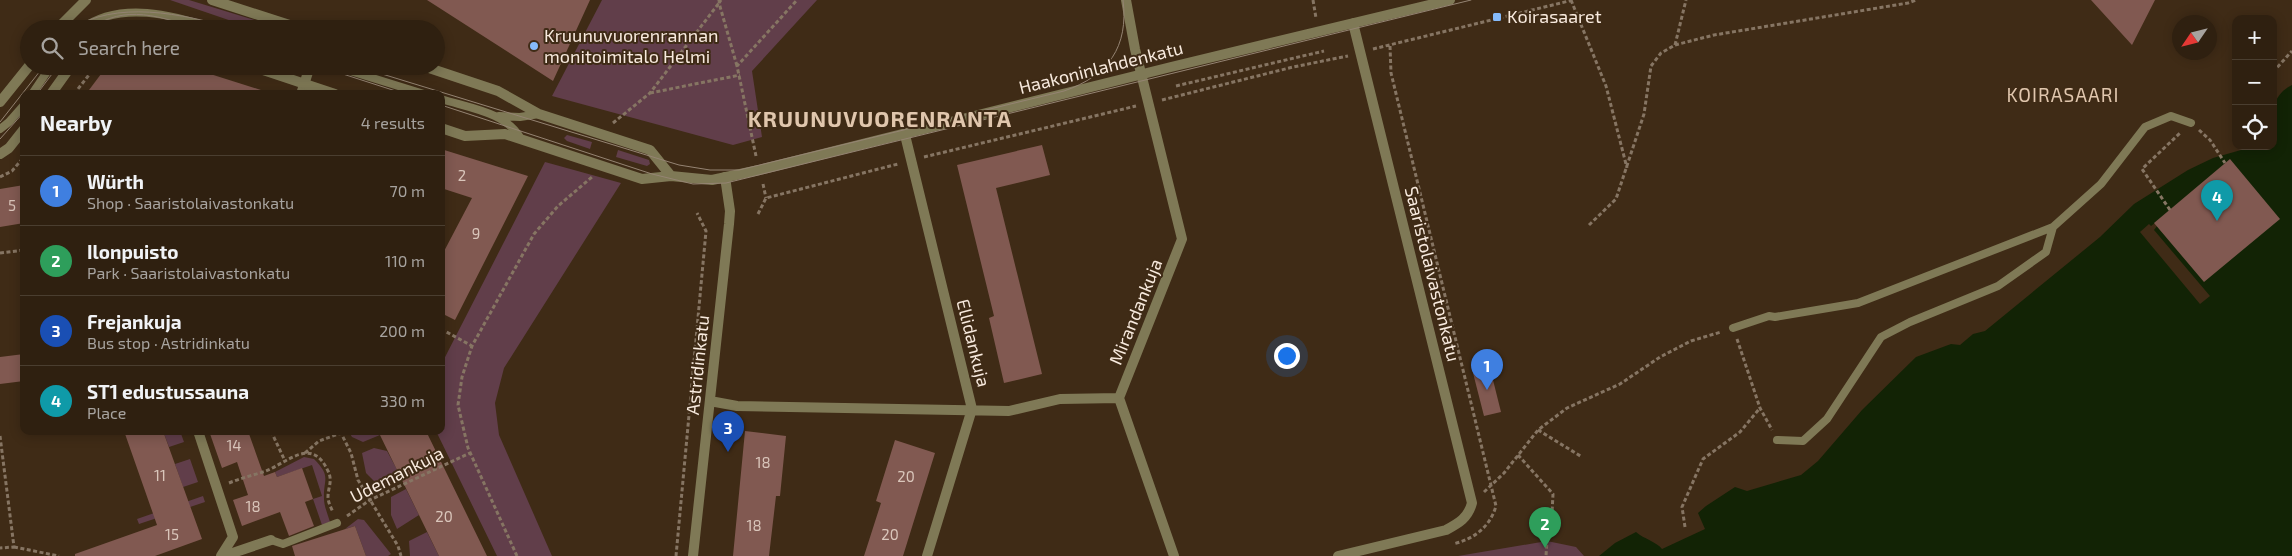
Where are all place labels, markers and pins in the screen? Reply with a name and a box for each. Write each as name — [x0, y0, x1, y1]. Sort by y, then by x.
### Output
place label: Koirasaaret — [1507, 5, 1602, 27]
marker: Koirasaaret — [1491, 11, 1503, 23]
place label: Kruunuvuorenrannan monitoimitalo Helmi — [544, 24, 719, 67]
marker: Kruunuvuorenrannan monitoimitalo Helmi — [528, 40, 540, 52]
pin: 4 — [2201, 180, 2233, 221]
pin: 1 — [1471, 349, 1503, 390]
pin: 3 — [712, 411, 744, 452]
pin: 2 — [1529, 507, 1561, 548]

